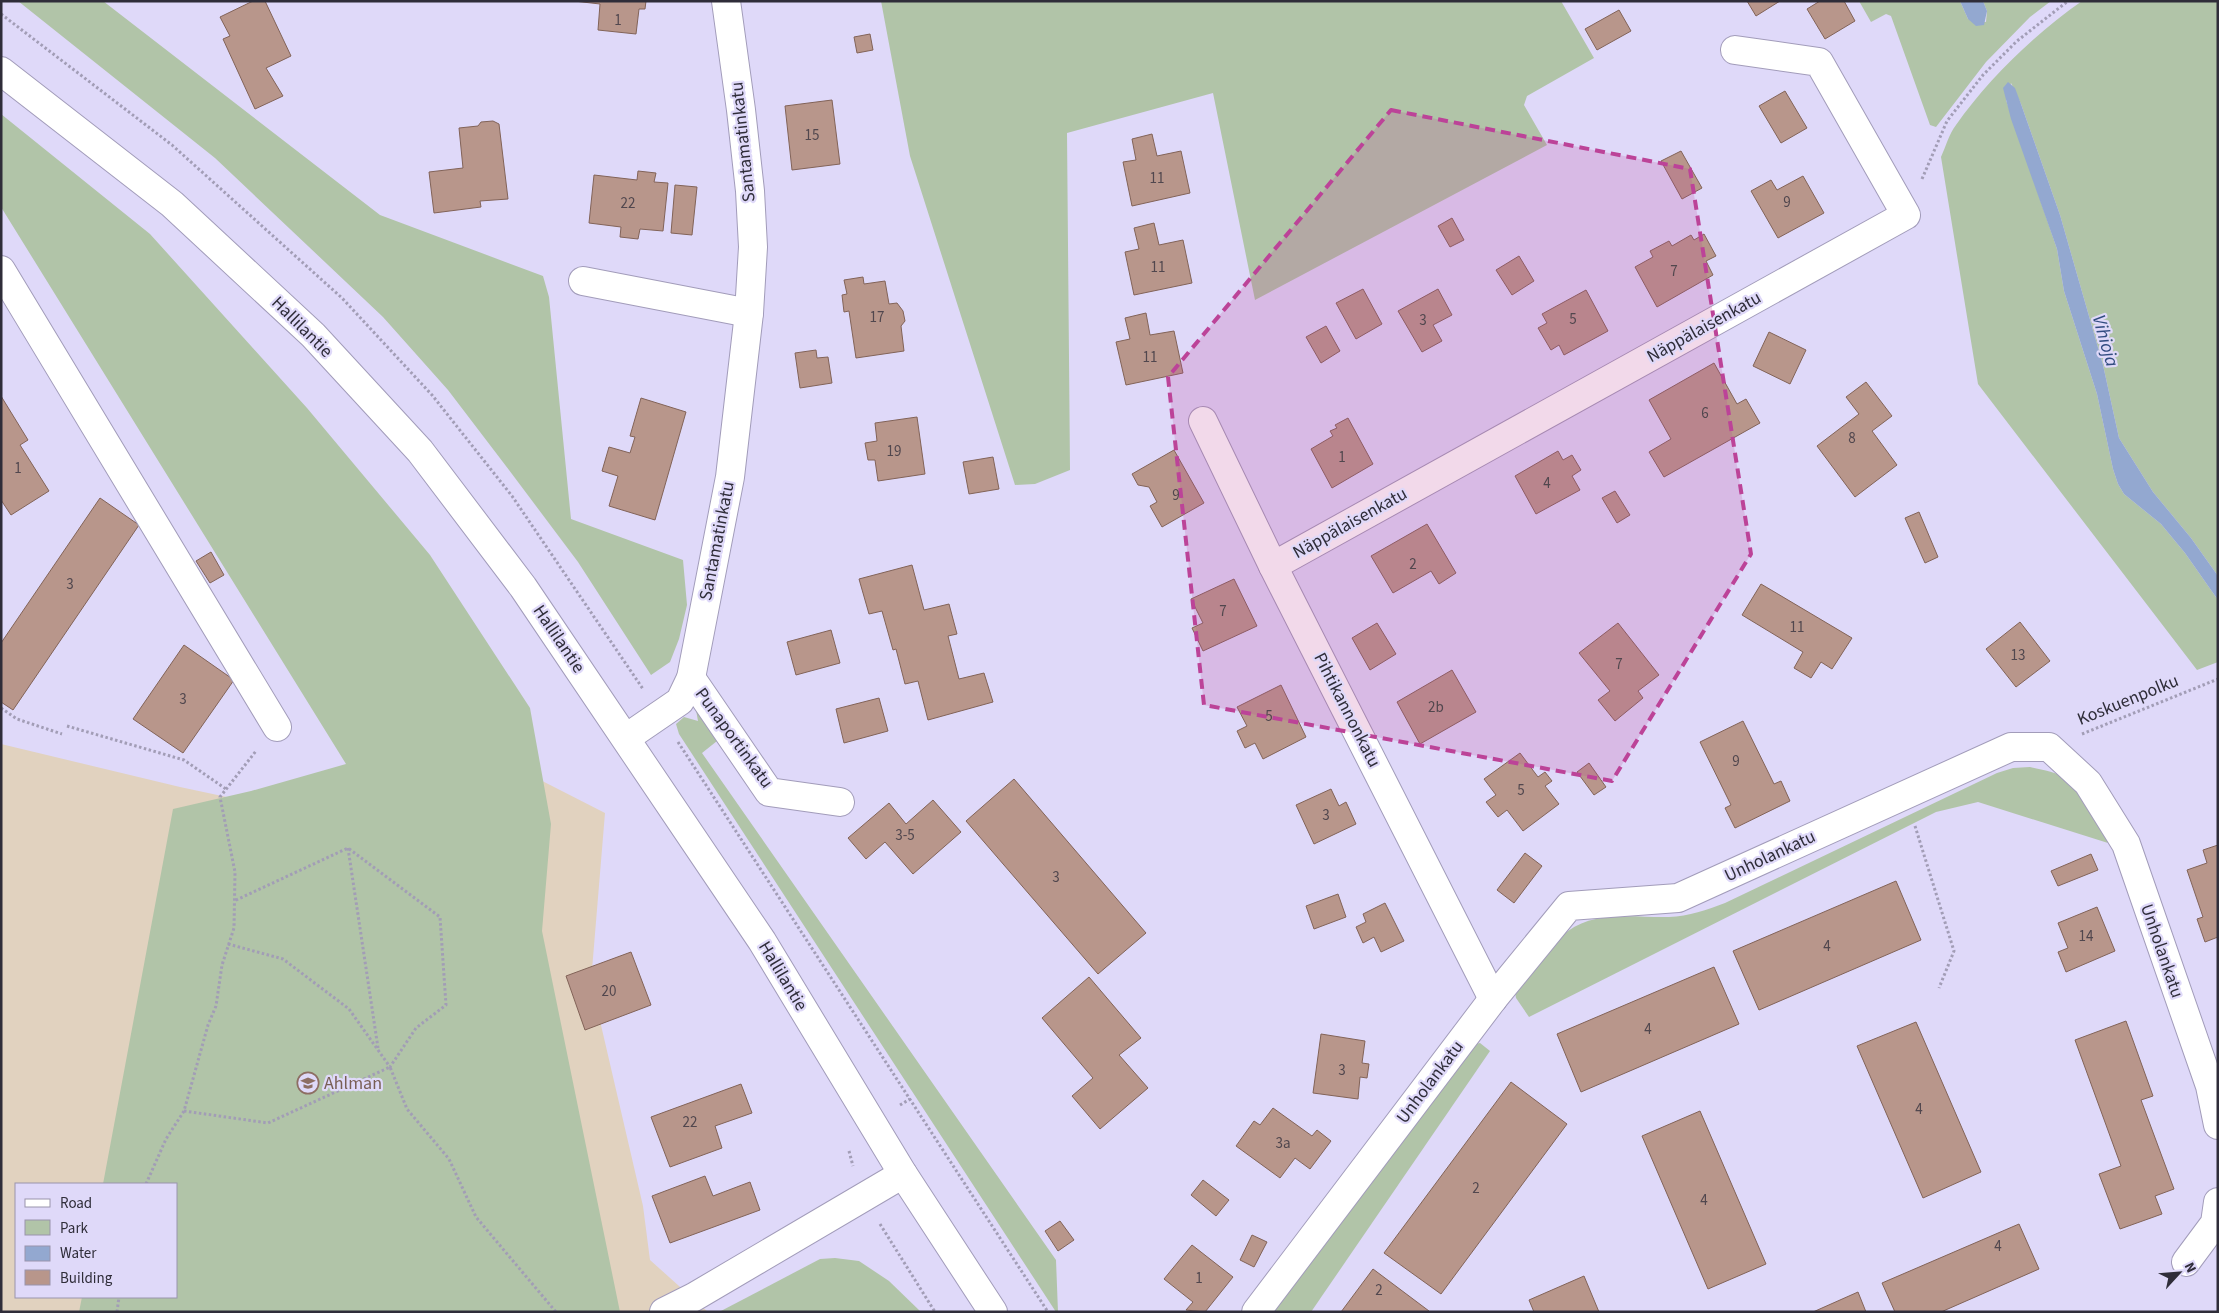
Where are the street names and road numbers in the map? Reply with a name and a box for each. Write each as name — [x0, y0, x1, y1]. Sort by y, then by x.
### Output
street label: Santamatinkatu — [724, 81, 762, 203]
street label: Näppälaisenkatu — [1642, 285, 1766, 369]
street label: Hallilantie — [266, 291, 338, 363]
street label: Santamatinkatu — [693, 479, 741, 603]
street label: Näppälaisenkatu — [1288, 481, 1412, 565]
street label: Hallilantie — [527, 600, 591, 678]
street label: Pihtikannonkatu — [1307, 648, 1387, 772]
street label: Koskuenpolku — [2073, 668, 2183, 732]
street label: Punaportinkatu — [689, 683, 779, 793]
street label: Unholankatu — [1720, 824, 1820, 888]
street label: Unholankatu — [2134, 901, 2190, 1001]
street label: Hallilantie — [752, 936, 814, 1016]
street label: Unholankatu — [1391, 1035, 1469, 1129]

